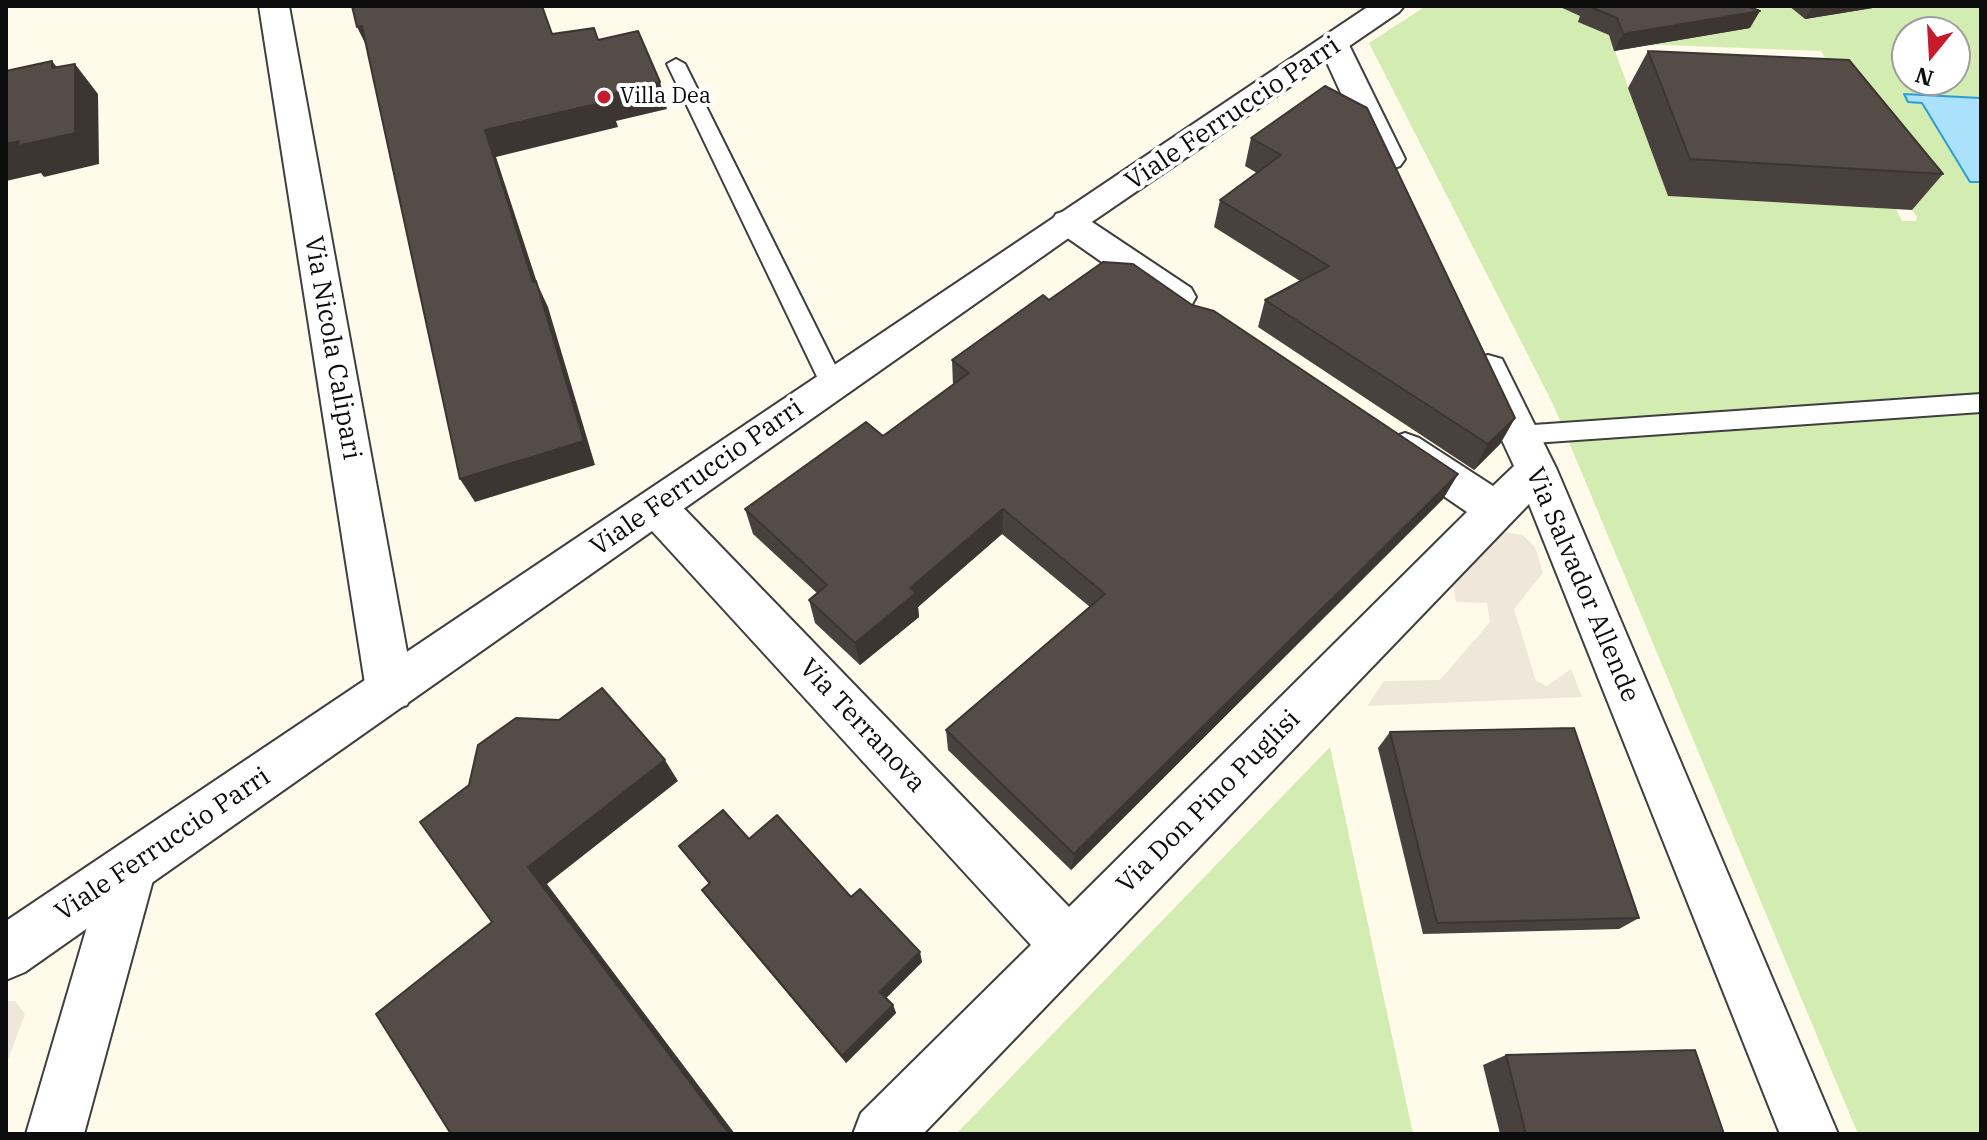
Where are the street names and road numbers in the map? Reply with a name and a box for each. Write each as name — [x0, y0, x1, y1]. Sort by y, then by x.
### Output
street label: Viale Ferruccio Parri — [1120, 30, 1346, 198]
street label: Via Nicola Calipari — [297, 234, 367, 462]
street label: Viale Ferruccio Parri — [585, 393, 809, 563]
street label: Via Salvador Allende — [1518, 463, 1646, 707]
street label: Via Terranova — [792, 653, 932, 799]
street label: Via Don Pino Puglisi — [1111, 704, 1307, 900]
street label: Viale Ferruccio Parri — [50, 761, 276, 929]

